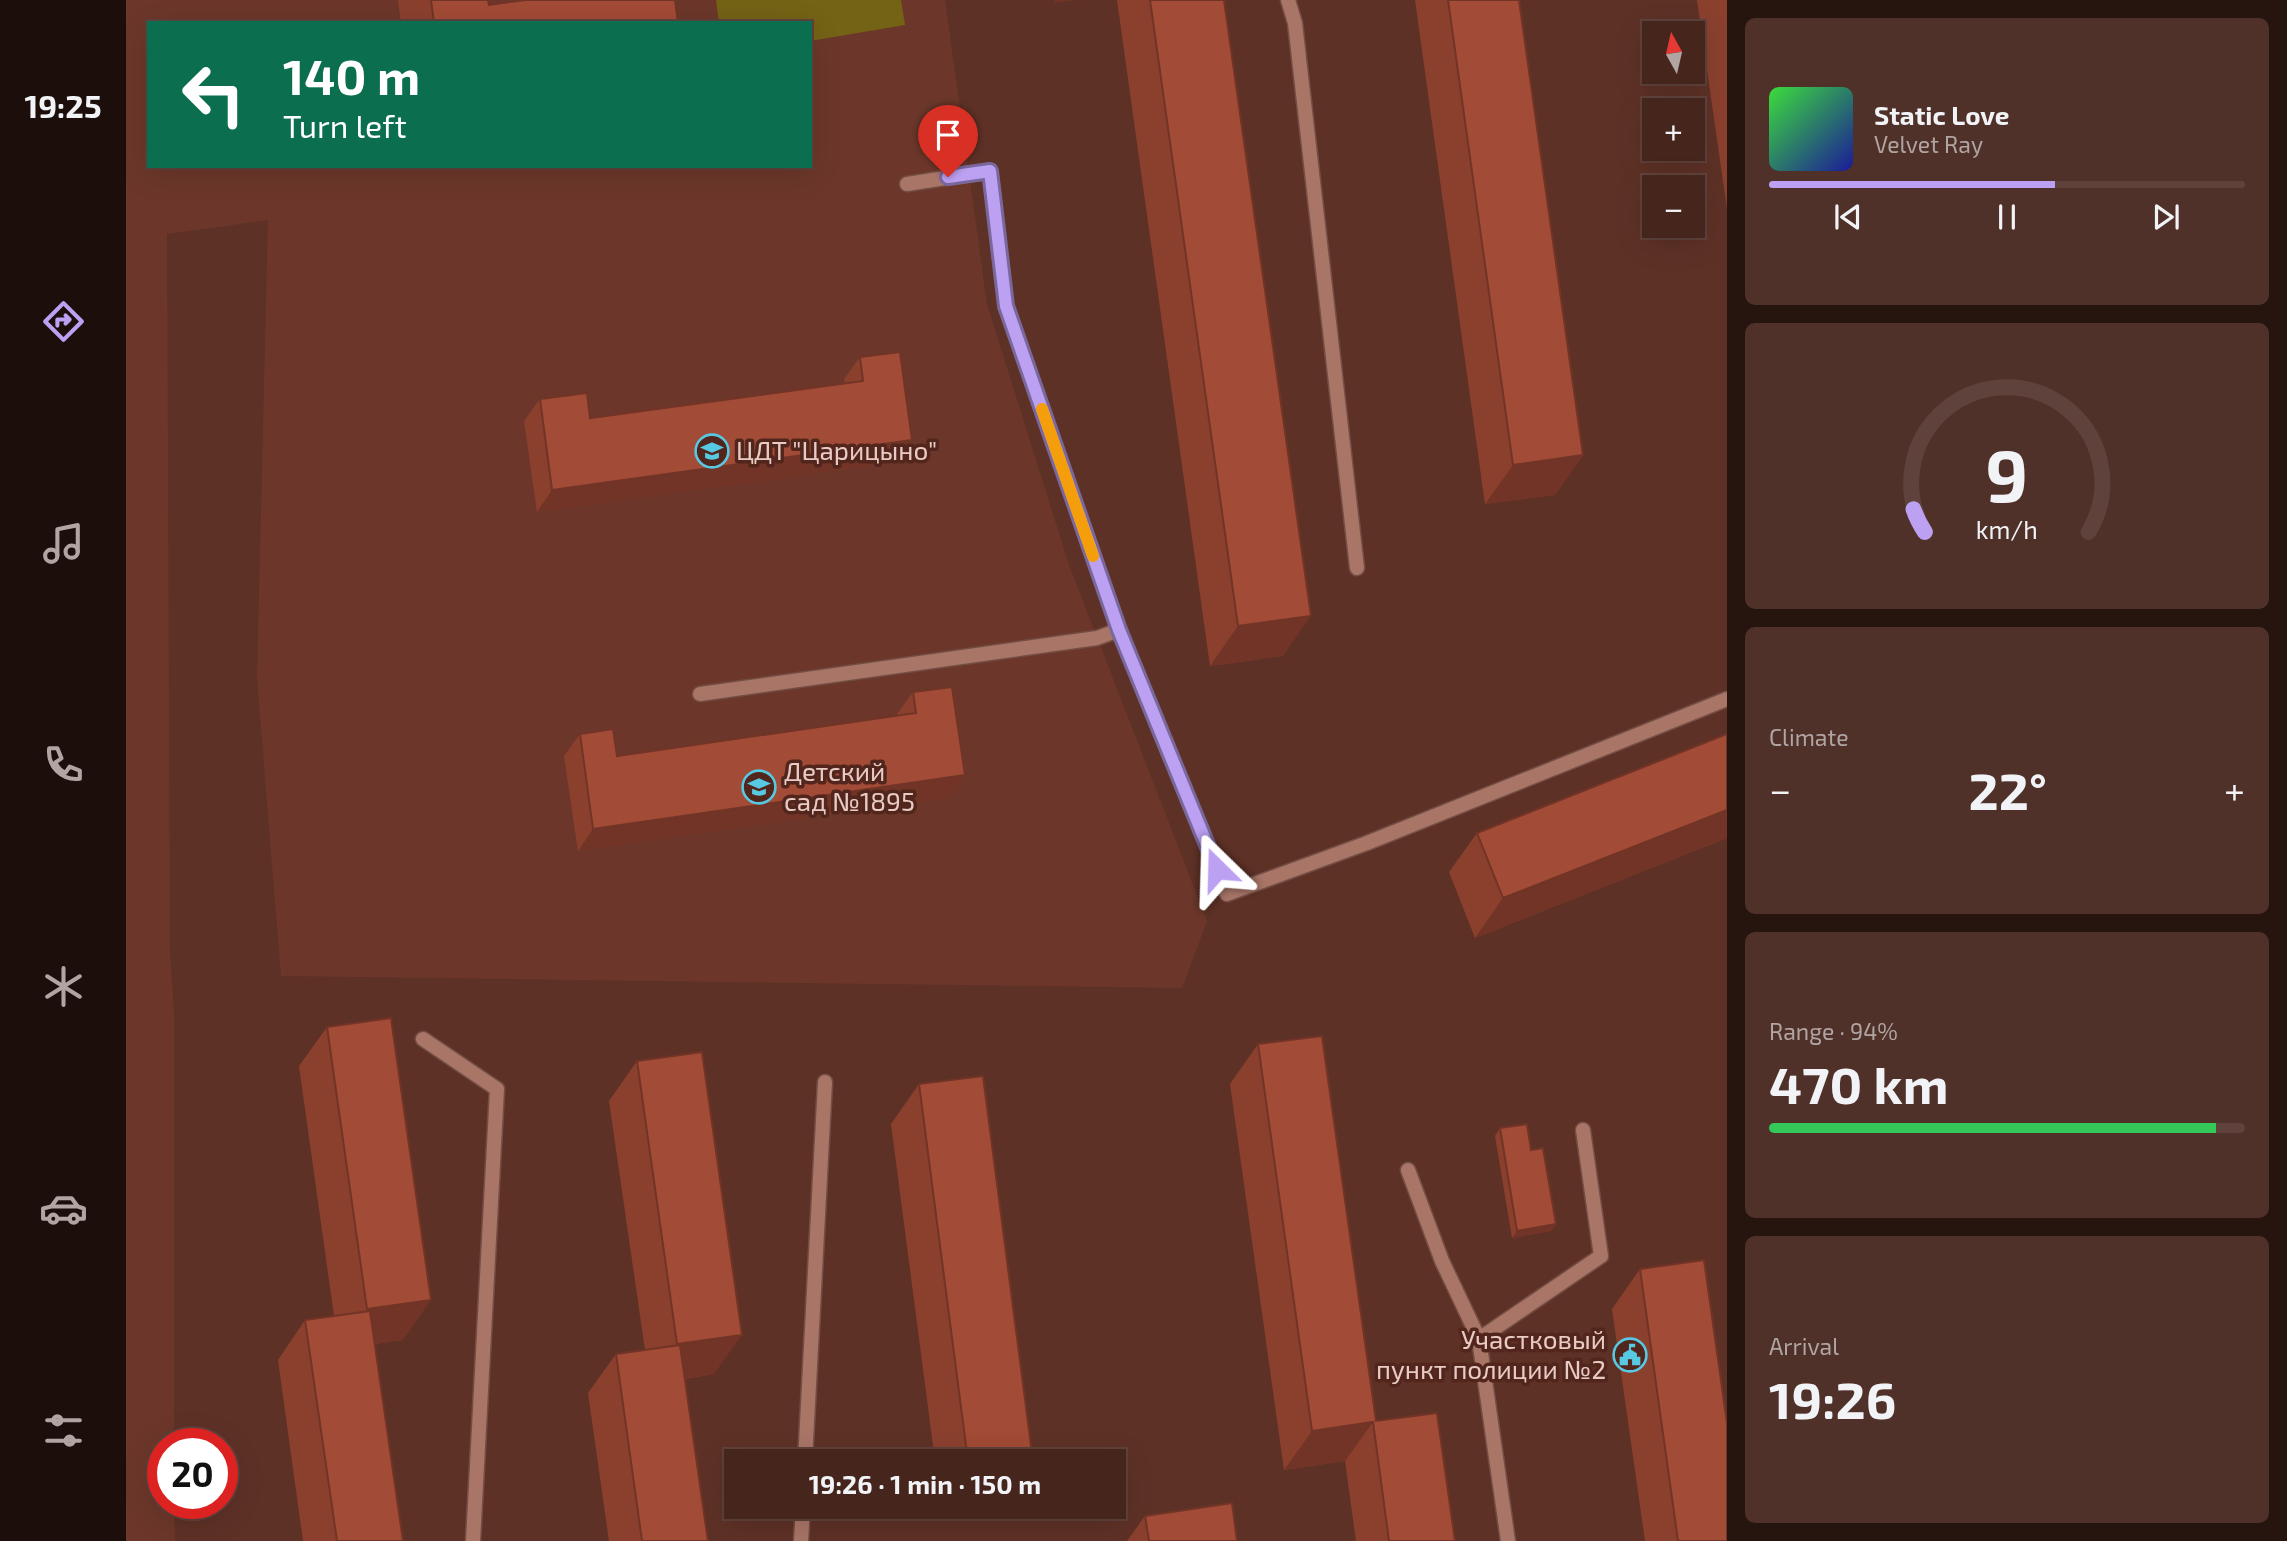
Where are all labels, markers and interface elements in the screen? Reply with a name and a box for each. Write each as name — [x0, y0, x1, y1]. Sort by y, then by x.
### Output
north arrow — [1642, 21, 1704, 84]
map controls — [1642, 21, 1705, 238]
text: 140 m — [283, 46, 420, 105]
icon: left — [168, 49, 259, 140]
text: 19:25 — [24, 86, 102, 124]
button: + — [1642, 98, 1705, 161]
text: Static Love — [1874, 99, 2010, 130]
pin — [918, 105, 978, 177]
text: Turn left — [283, 106, 407, 144]
icon: arrive — [929, 116, 967, 154]
text: Velvet Ray — [1874, 130, 1983, 158]
button: − — [1642, 175, 1705, 238]
icon: previous — [1829, 198, 1867, 236]
icon: pause — [1988, 198, 2026, 236]
icon: next — [2147, 198, 2185, 236]
icon: directions — [39, 297, 88, 346]
text: 9 — [1986, 429, 2028, 517]
school or university icon: ЦДТ "Царицыно" — [693, 432, 731, 470]
place label: ЦДТ "Царицыно" — [736, 434, 937, 465]
text: km/h — [1976, 514, 2038, 544]
icon: music — [39, 519, 88, 568]
text: Climate — [1769, 723, 1849, 751]
icon: phone — [39, 740, 88, 789]
place label: Детский сад №1895 — [784, 755, 915, 816]
text: 22° — [1968, 758, 2047, 820]
text: − — [1769, 766, 1791, 812]
text: + — [2224, 766, 2245, 812]
school or university icon: Детский сад №1895 — [740, 768, 778, 806]
position arrow — [1180, 832, 1254, 906]
icon: climate — [39, 962, 88, 1011]
text: Range · 94% — [1769, 1017, 1898, 1045]
text: 470 km — [1769, 1052, 1949, 1114]
icon: car — [39, 1184, 88, 1233]
place label: Участковый пункт полиции №2 — [1376, 1323, 1606, 1385]
text: Arrival — [1769, 1332, 1839, 1360]
public building icon: Участковый пункт полиции №2 — [1611, 1336, 1649, 1374]
text: 19:26 — [1769, 1367, 1896, 1429]
icon: filters — [39, 1406, 88, 1455]
speed limit sign: 20 — [147, 1428, 238, 1519]
text: 19:26 · 1 min · 150 m — [809, 1468, 1041, 1499]

